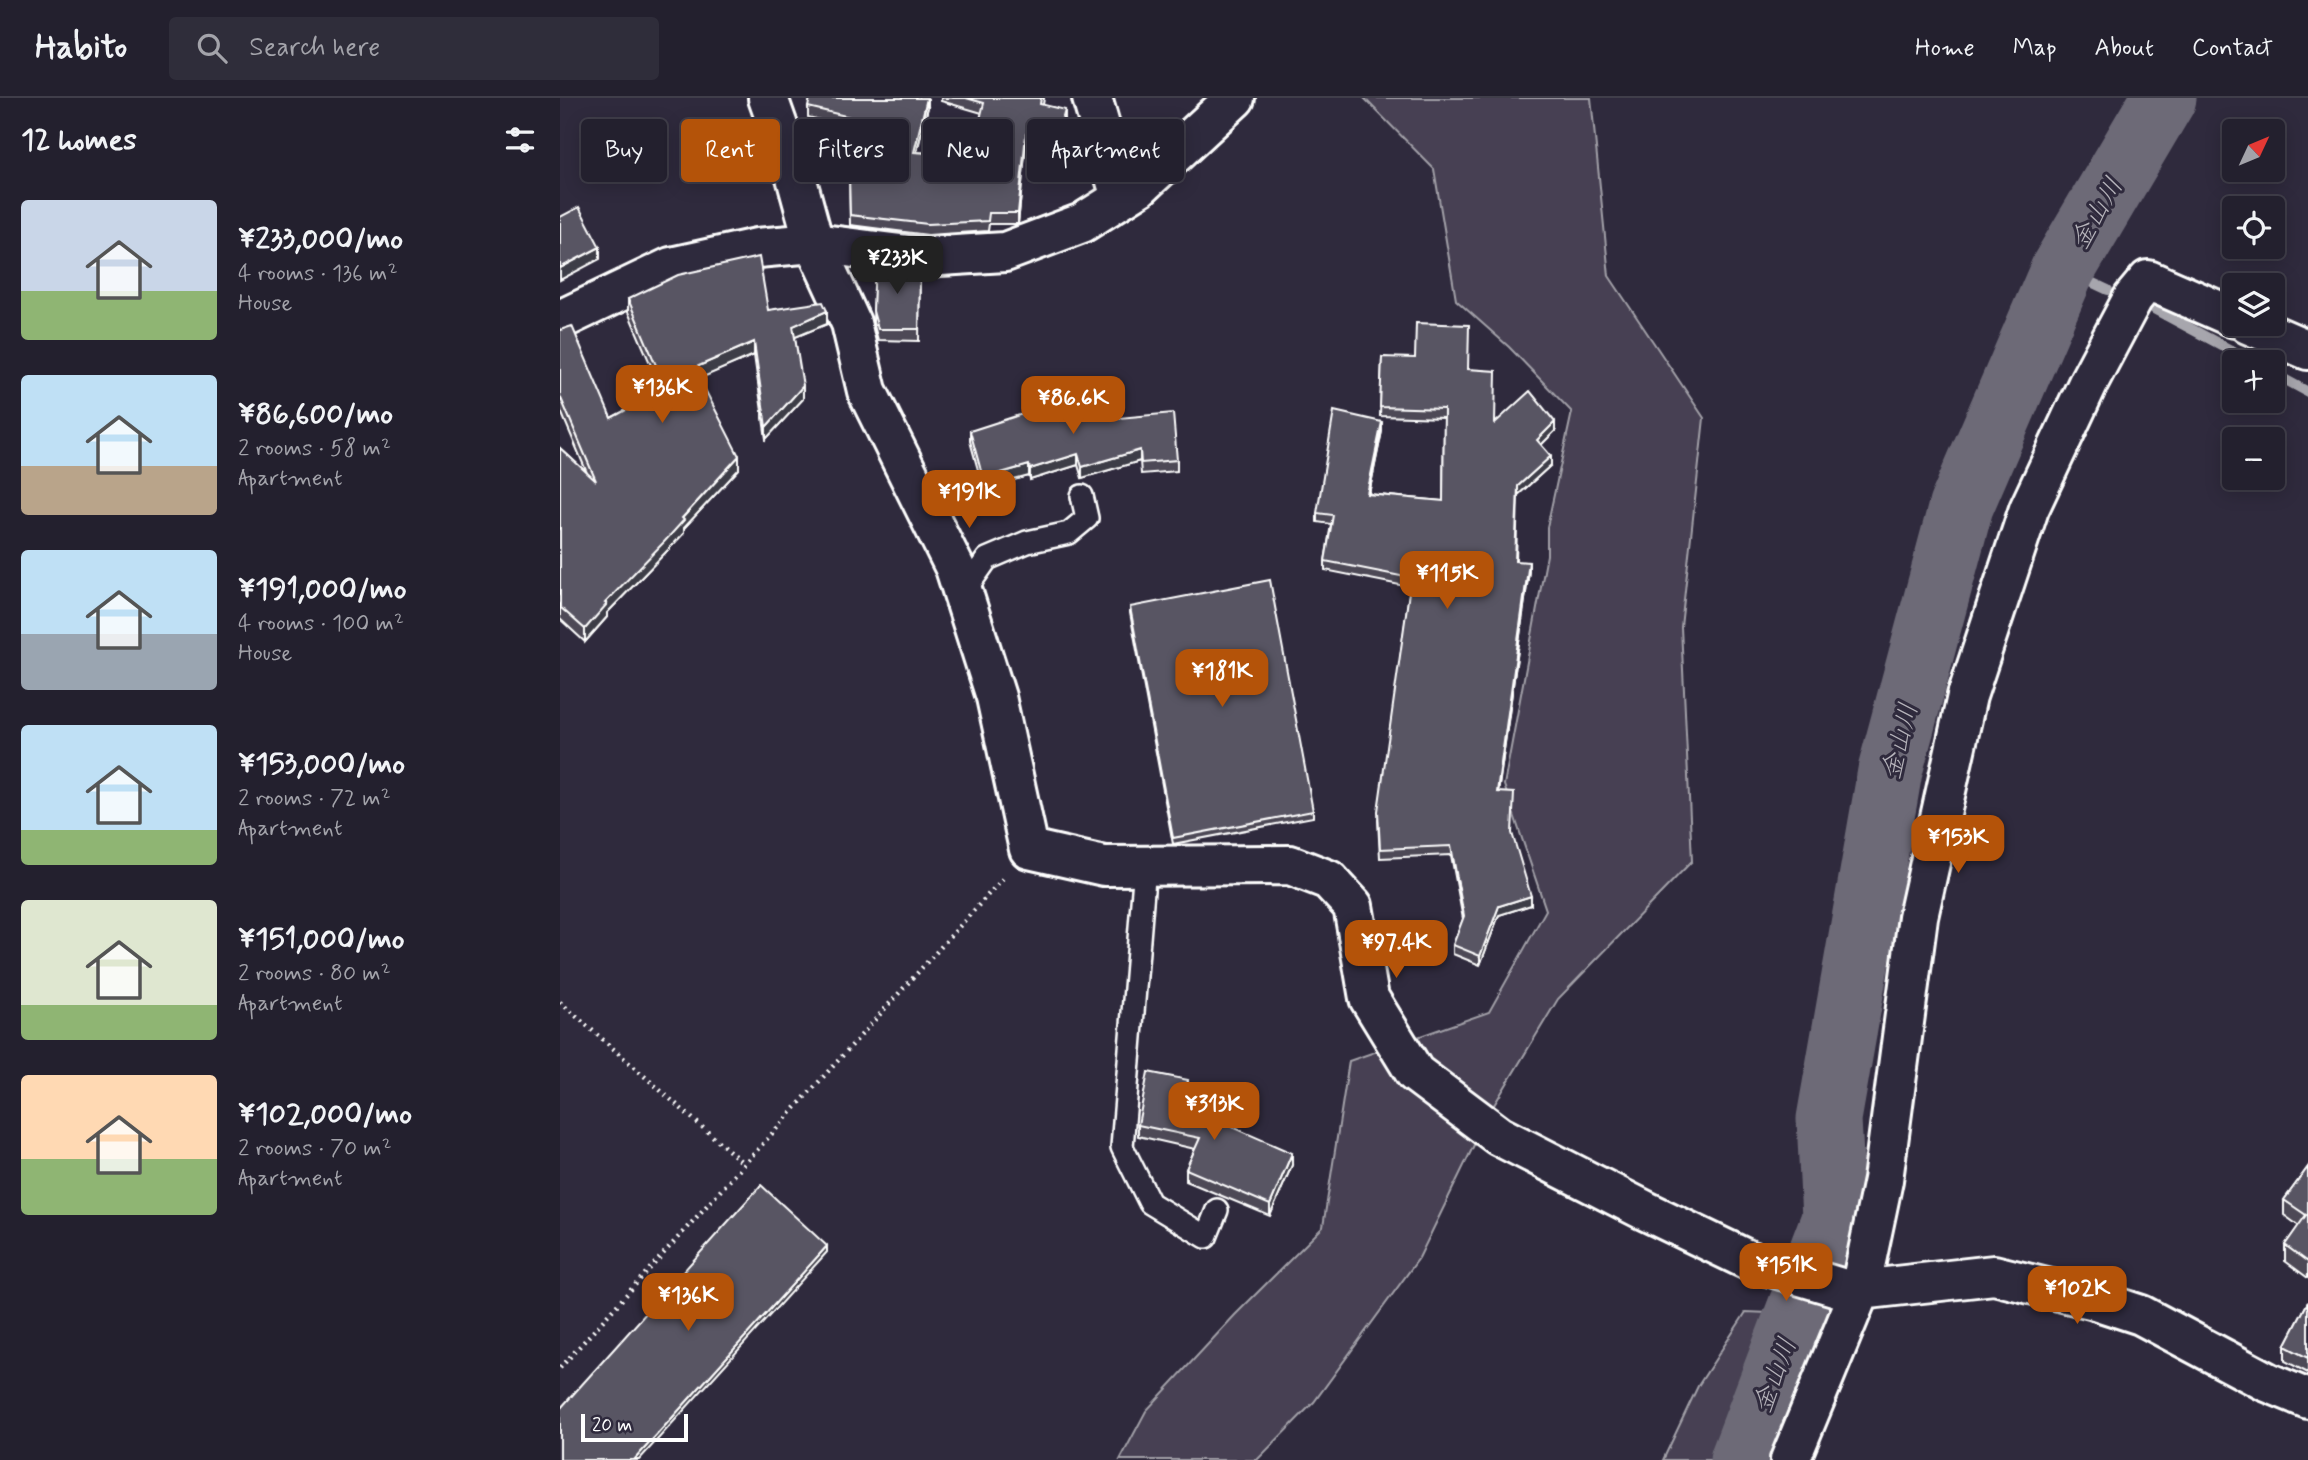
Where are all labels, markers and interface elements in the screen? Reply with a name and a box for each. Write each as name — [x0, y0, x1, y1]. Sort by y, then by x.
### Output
search box — [169, 17, 659, 80]
text: Habito — [35, 26, 127, 70]
icon: search — [193, 29, 231, 67]
text: Search here — [249, 31, 380, 65]
text: Home — [1915, 33, 1975, 64]
text: Map — [2013, 33, 2057, 64]
text: About — [2095, 33, 2154, 64]
text: Contact — [2192, 33, 2273, 64]
chip: Buy — [581, 119, 667, 182]
chip: Rent — [681, 119, 780, 182]
chip: Filters — [794, 119, 909, 182]
chip: New — [923, 119, 1013, 182]
chip: Apartment — [1027, 119, 1184, 182]
north arrow — [2222, 119, 2286, 182]
map controls — [2222, 119, 2285, 490]
text: 12 homes — [21, 121, 137, 160]
icon: filters — [501, 121, 539, 159]
water label: 金山川 — [2064, 172, 2132, 256]
button: locate — [2222, 196, 2285, 259]
text: ¥233,000/mo — [238, 220, 403, 259]
icon: home — [77, 228, 161, 312]
pin: ¥233K — [848, 236, 946, 296]
text: ¥233K — [867, 244, 927, 274]
text: 4 rooms · 136 m² — [238, 259, 398, 289]
button: layers — [2222, 273, 2285, 336]
text: House — [238, 289, 292, 319]
button: + — [2222, 350, 2285, 413]
pin: ¥136K — [613, 366, 711, 425]
text: ¥136K — [632, 373, 692, 403]
pin: ¥86.6K — [1016, 376, 1130, 436]
text: ¥86.6K — [1037, 384, 1109, 414]
text: ¥86,600/mo — [238, 395, 393, 434]
icon: home — [77, 403, 161, 487]
button: − — [2222, 427, 2285, 490]
text: 2 rooms · 58 m² — [238, 434, 391, 464]
text: Apartment — [238, 464, 343, 494]
pin: ¥191K — [920, 470, 1018, 530]
text: ¥191K — [938, 478, 1000, 508]
pin: ¥115K — [1398, 552, 1496, 611]
text: ¥115K — [1416, 559, 1478, 589]
text: ¥191,000/mo — [238, 570, 406, 609]
icon: home — [77, 578, 161, 662]
text: 4 rooms · 100 m² — [238, 609, 404, 639]
text: House — [238, 639, 292, 669]
pin: ¥181K — [1173, 650, 1271, 709]
text: ¥181K — [1191, 657, 1253, 687]
water label: 金山川 — [1875, 700, 1927, 783]
text: ¥153,000/mo — [238, 745, 405, 784]
icon: home — [77, 753, 161, 837]
text: 2 rooms · 72 m² — [238, 784, 391, 814]
text: Apartment — [238, 814, 343, 844]
pin: ¥153K — [1909, 816, 2007, 875]
text: ¥153K — [1927, 823, 1989, 853]
text: ¥151,000/mo — [238, 920, 405, 959]
pin: ¥97.4K — [1339, 920, 1453, 980]
icon: home — [77, 928, 161, 1012]
text: ¥97.4K — [1361, 928, 1431, 958]
text: 2 rooms · 80 m² — [238, 959, 391, 989]
text: Apartment — [238, 989, 343, 1019]
pin: ¥313K — [1165, 1082, 1263, 1142]
text: ¥313K — [1184, 1090, 1244, 1120]
text: ¥102,000/mo — [238, 1095, 412, 1134]
icon: home — [77, 1103, 161, 1187]
text: 2 rooms · 70 m² — [238, 1134, 392, 1164]
text: Apartment — [238, 1164, 343, 1194]
pin: ¥151K — [1737, 1244, 1835, 1303]
text: ¥151K — [1756, 1251, 1816, 1281]
pin: ¥102K — [2028, 1266, 2126, 1326]
pin: ¥136K — [639, 1274, 737, 1333]
text: ¥102K — [2044, 1274, 2110, 1304]
text: ¥136K — [658, 1281, 718, 1311]
water label: 金山川 — [1746, 1333, 1806, 1418]
scale bar — [581, 1411, 688, 1443]
text: 20 m — [592, 1413, 632, 1438]

